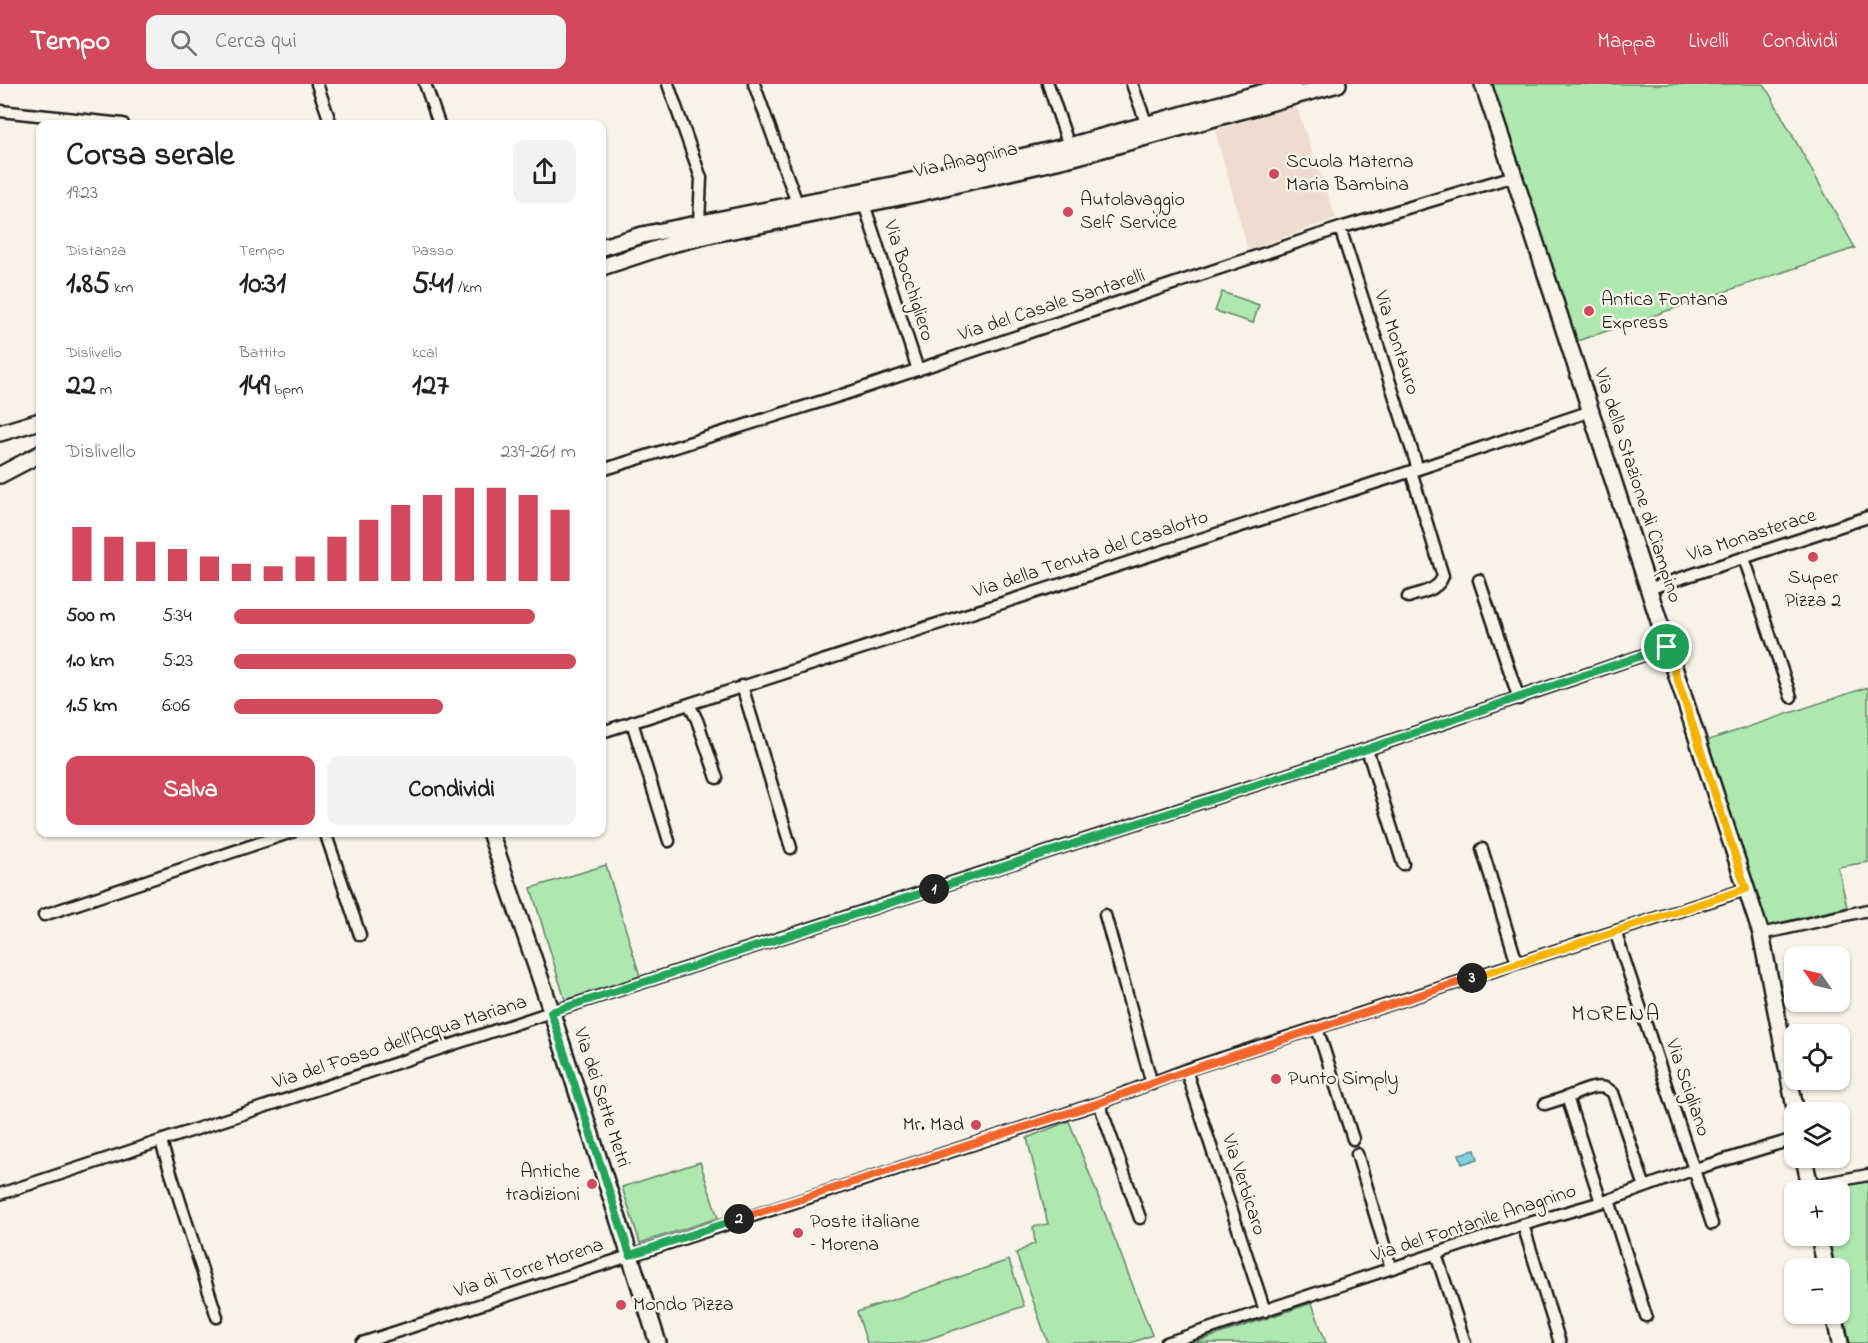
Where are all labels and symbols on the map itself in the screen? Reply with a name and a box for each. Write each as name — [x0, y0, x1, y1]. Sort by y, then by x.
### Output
street label: Via Anagnina — [910, 135, 1021, 188]
place label: Scuola Materna Maria Bambina — [1286, 148, 1414, 200]
marker: Scuola Materna Maria Bambina — [1267, 167, 1281, 181]
place label: Autolavaggio Self Service — [1080, 186, 1185, 238]
marker: Autolavaggio Self Service — [1061, 205, 1075, 219]
street label: Via Bocchigliero — [874, 216, 941, 345]
street label: Via del Casale Santarelli — [954, 262, 1149, 350]
street label: Via Montauro — [1365, 286, 1426, 399]
place label: Antica Fontana Express — [1601, 286, 1728, 338]
marker: Antica Fontana Express — [1582, 304, 1596, 318]
street label: Via della Stazione di Ciampino — [1585, 364, 1689, 607]
street label: Via Monasterace — [1683, 502, 1820, 571]
street label: Via della Tenuta del Casalotto — [969, 503, 1212, 607]
marker: Super Pizza 2 — [1806, 550, 1820, 564]
place label: Super Pizza 2 — [1785, 564, 1841, 616]
pin — [1641, 621, 1692, 672]
pin: 1 — [919, 874, 949, 904]
north arrow — [1784, 946, 1850, 1012]
pin: 3 — [1457, 963, 1487, 993]
street label: Via del Fosso dell'Acqua Mariana — [268, 988, 531, 1098]
district label: MORENA — [1571, 999, 1661, 1031]
street label: Via dei Sette Metri — [564, 1023, 637, 1172]
street label: Via Scigliano — [1656, 1034, 1717, 1141]
place label: Punto Simply — [1288, 1065, 1398, 1094]
marker: Punto Simply — [1269, 1072, 1283, 1086]
place label: Mr. Mad — [902, 1111, 964, 1140]
marker: Mr. Mad — [969, 1118, 983, 1132]
street label: Via Verbicaro — [1213, 1130, 1273, 1239]
place label: Antiche tradizioni — [506, 1158, 580, 1210]
marker: Antiche tradizioni — [585, 1177, 599, 1191]
street label: Via del Fontanile Anagnino — [1367, 1177, 1580, 1272]
pin: 2 — [724, 1204, 754, 1234]
place label: Poste italiane – Morena — [810, 1208, 919, 1260]
marker: Poste italiane – Morena — [791, 1226, 805, 1240]
street label: Via di Torre Morena — [450, 1231, 607, 1307]
place label: Mondo Pizza — [633, 1291, 734, 1320]
marker: Mondo Pizza — [614, 1298, 628, 1312]

